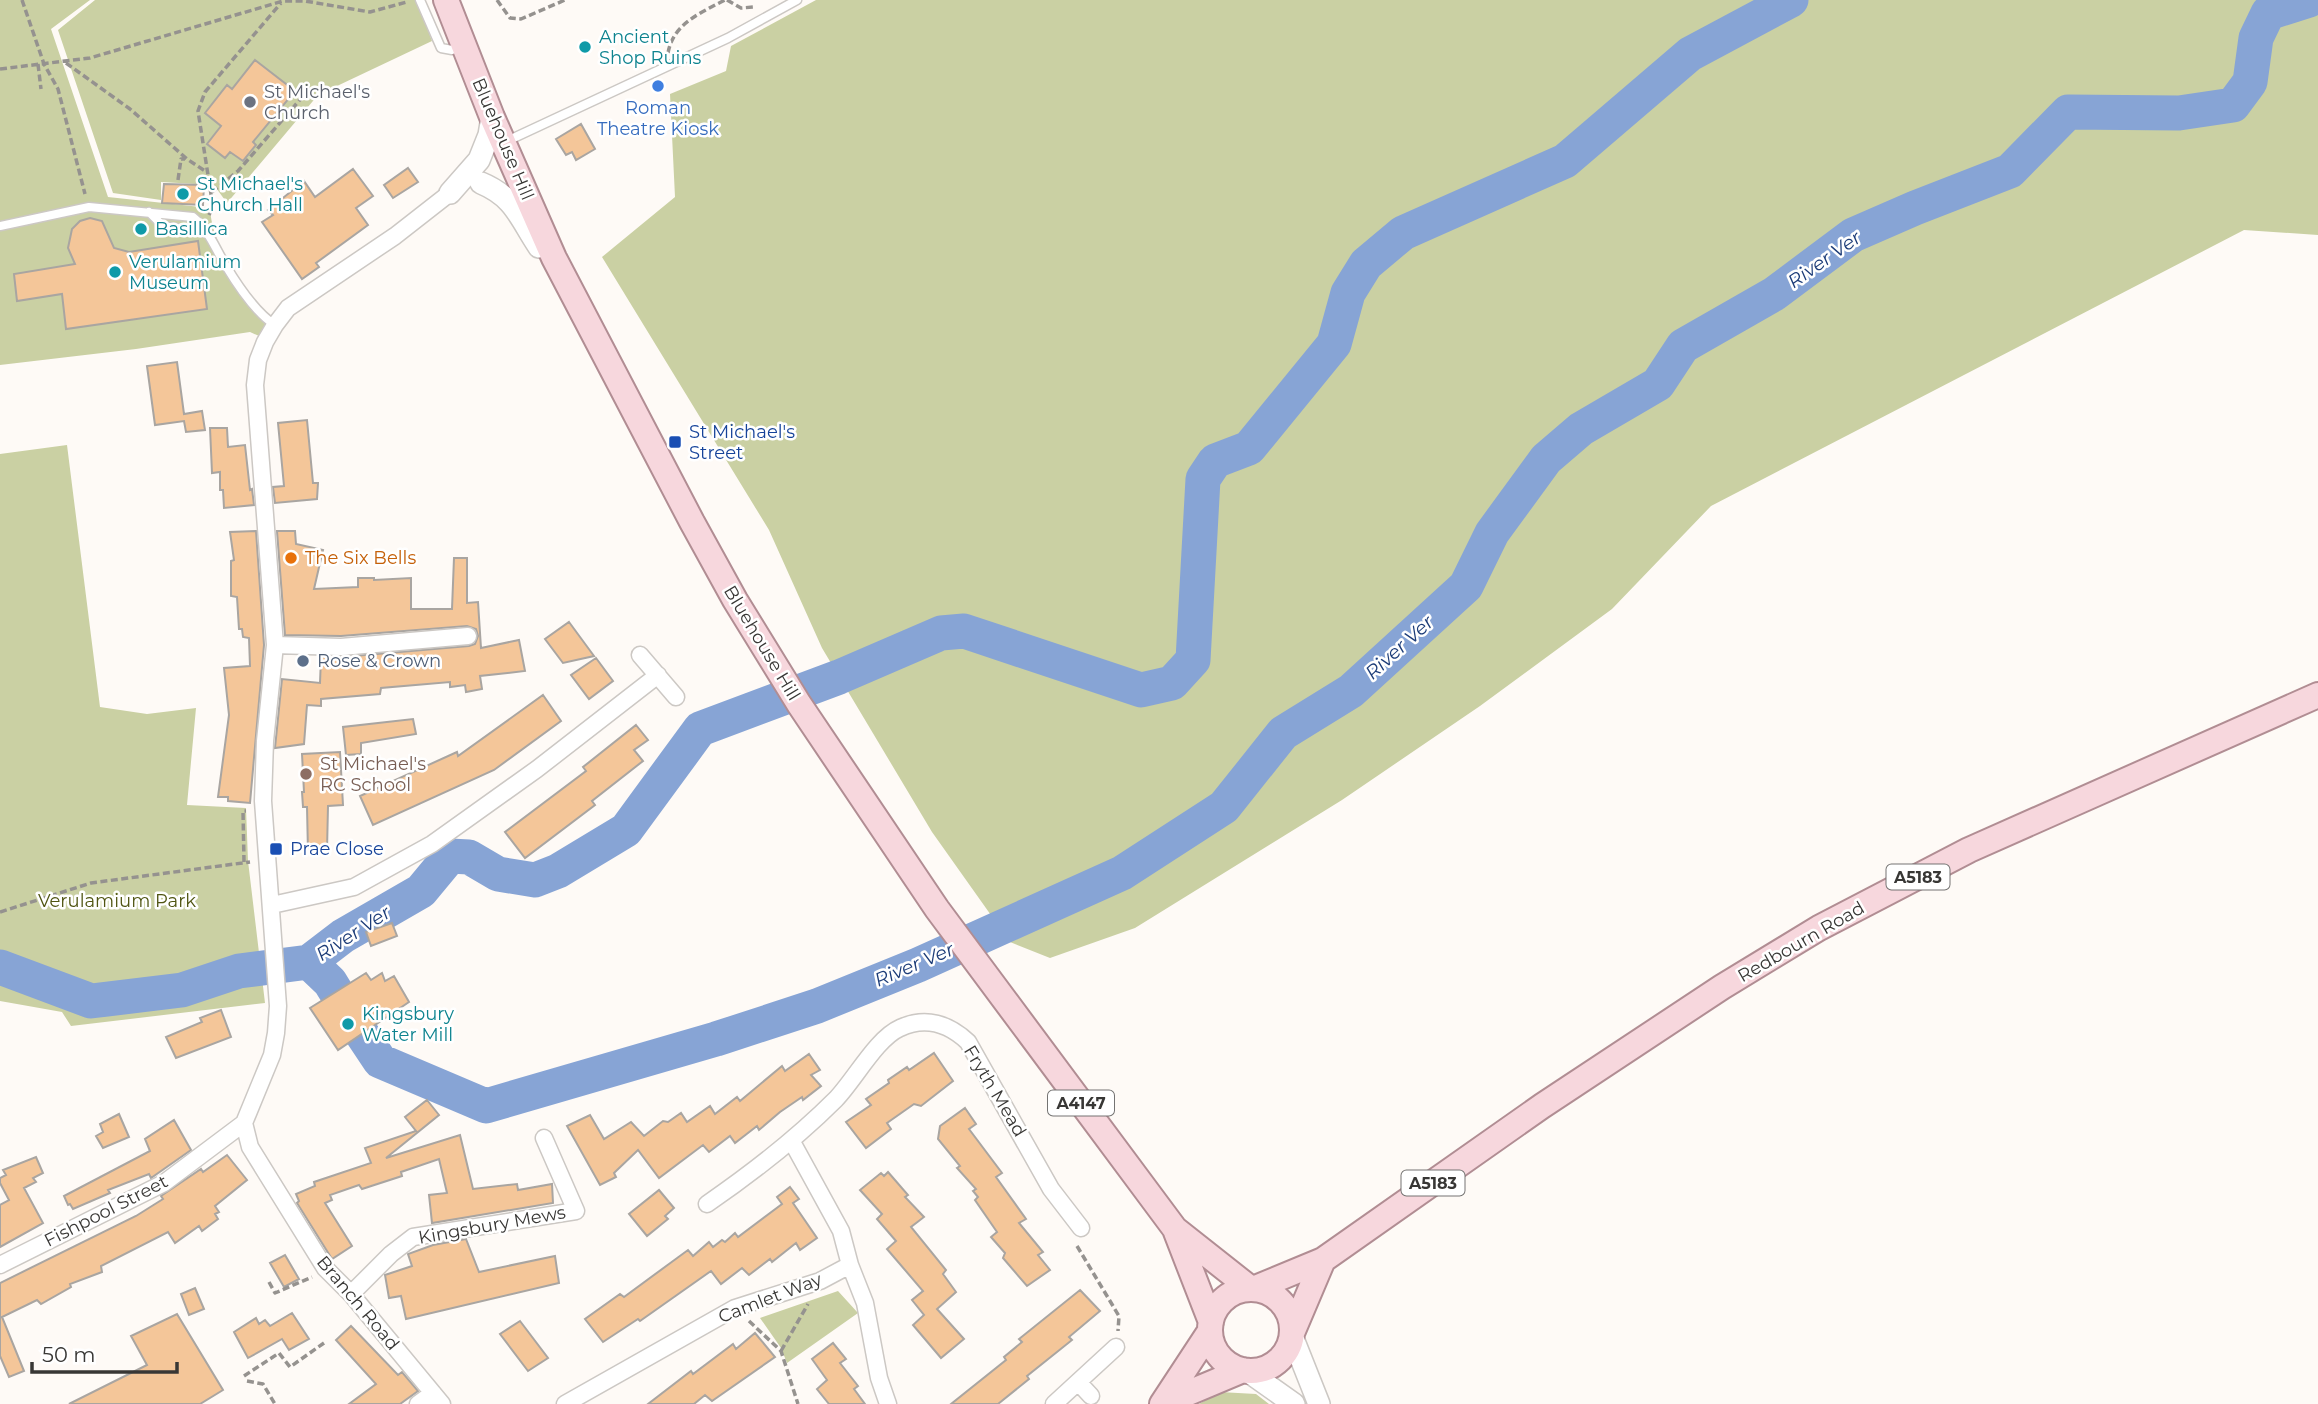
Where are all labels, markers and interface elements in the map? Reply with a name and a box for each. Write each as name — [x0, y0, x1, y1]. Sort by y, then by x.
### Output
place label: Ancient Shop Ruins — [599, 26, 702, 69]
marker: Ancient Shop Ruins — [577, 39, 593, 55]
street label: Bluehouse Hill — [467, 75, 539, 203]
marker: Roman Theatre Kiosk — [650, 78, 666, 94]
place label: St Michael's Church — [264, 81, 370, 124]
marker: St Michael's Church — [242, 94, 258, 110]
place label: Roman Theatre Kiosk — [597, 97, 719, 140]
place label: St Michael's Church Hall — [197, 173, 303, 216]
marker: St Michael's Church Hall — [175, 186, 191, 202]
place label: Basillica — [155, 218, 228, 240]
marker: Basillica — [133, 221, 149, 237]
water label: River Ver — [1783, 226, 1866, 293]
place label: Verulamium Museum — [129, 251, 241, 294]
marker: Verulamium Museum — [107, 264, 123, 280]
place label: St Michael's Street — [689, 421, 795, 464]
marker: St Michael's Street — [667, 434, 683, 450]
place label: The Six Bells — [305, 547, 416, 569]
marker: The Six Bells — [283, 550, 299, 566]
street label: Bluehouse Hill — [719, 581, 805, 705]
water label: River Ver — [1360, 610, 1439, 684]
place label: Rose & Crown — [317, 650, 441, 672]
marker: Rose & Crown — [295, 653, 311, 669]
place label: St Michael's RC School — [320, 753, 426, 796]
marker: St Michael's RC School — [298, 766, 314, 782]
place label: Prae Close — [290, 838, 384, 860]
marker: Prae Close — [268, 841, 284, 857]
road number: A5183 — [1886, 864, 1950, 890]
park label: Verulamium Park — [38, 890, 196, 912]
street label: Redbourn Road — [1734, 897, 1868, 987]
water label: River Ver — [312, 901, 395, 966]
water label: River Ver — [871, 937, 958, 992]
place label: Kingsbury Water Mill — [362, 1003, 454, 1046]
marker: Kingsbury Water Mill — [340, 1016, 356, 1032]
street label: Fryth Mead — [959, 1041, 1031, 1141]
road number: A4147 — [1048, 1091, 1114, 1116]
street label: Fishpool Street — [40, 1170, 172, 1252]
road number: A5183 — [1402, 1170, 1464, 1196]
street label: Kingsbury Mews — [417, 1201, 568, 1249]
street label: Branch Road — [312, 1251, 404, 1355]
street label: Camlet Way — [715, 1268, 825, 1328]
scale bar — [32, 1330, 177, 1374]
text: 50 m — [42, 1342, 96, 1367]

